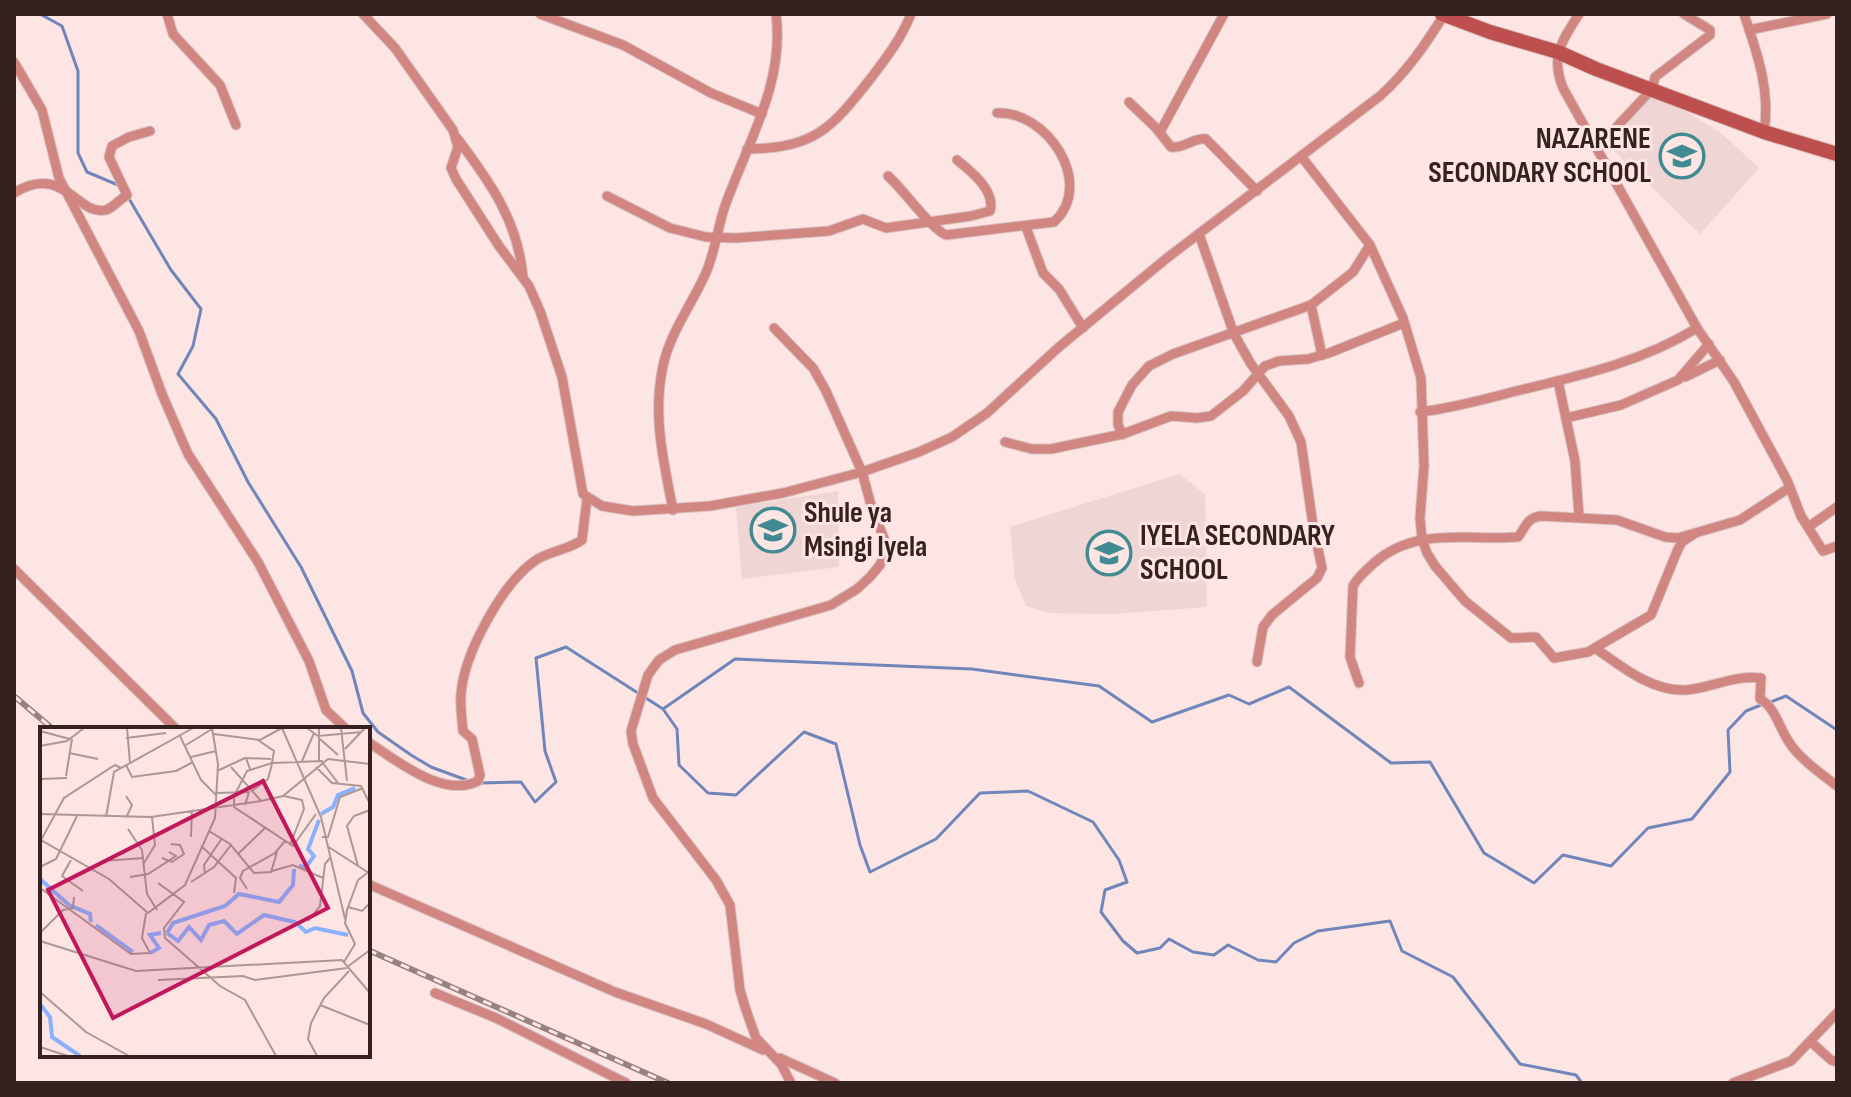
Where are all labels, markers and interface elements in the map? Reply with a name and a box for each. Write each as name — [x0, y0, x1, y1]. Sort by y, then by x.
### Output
place label: NAZARENE SECONDARY SCHOOL — [1428, 121, 1651, 191]
school or university icon: NAZARENE SECONDARY SCHOOL — [1658, 132, 1706, 180]
place label: Shule ya Msingi Iyela — [804, 495, 927, 565]
school or university icon: Shule ya Msingi Iyela — [749, 506, 797, 554]
place label: IYELA SECONDARY SCHOOL — [1140, 518, 1335, 588]
school or university icon: IYELA SECONDARY SCHOOL — [1085, 529, 1133, 577]
inset map — [40, 727, 370, 1057]

